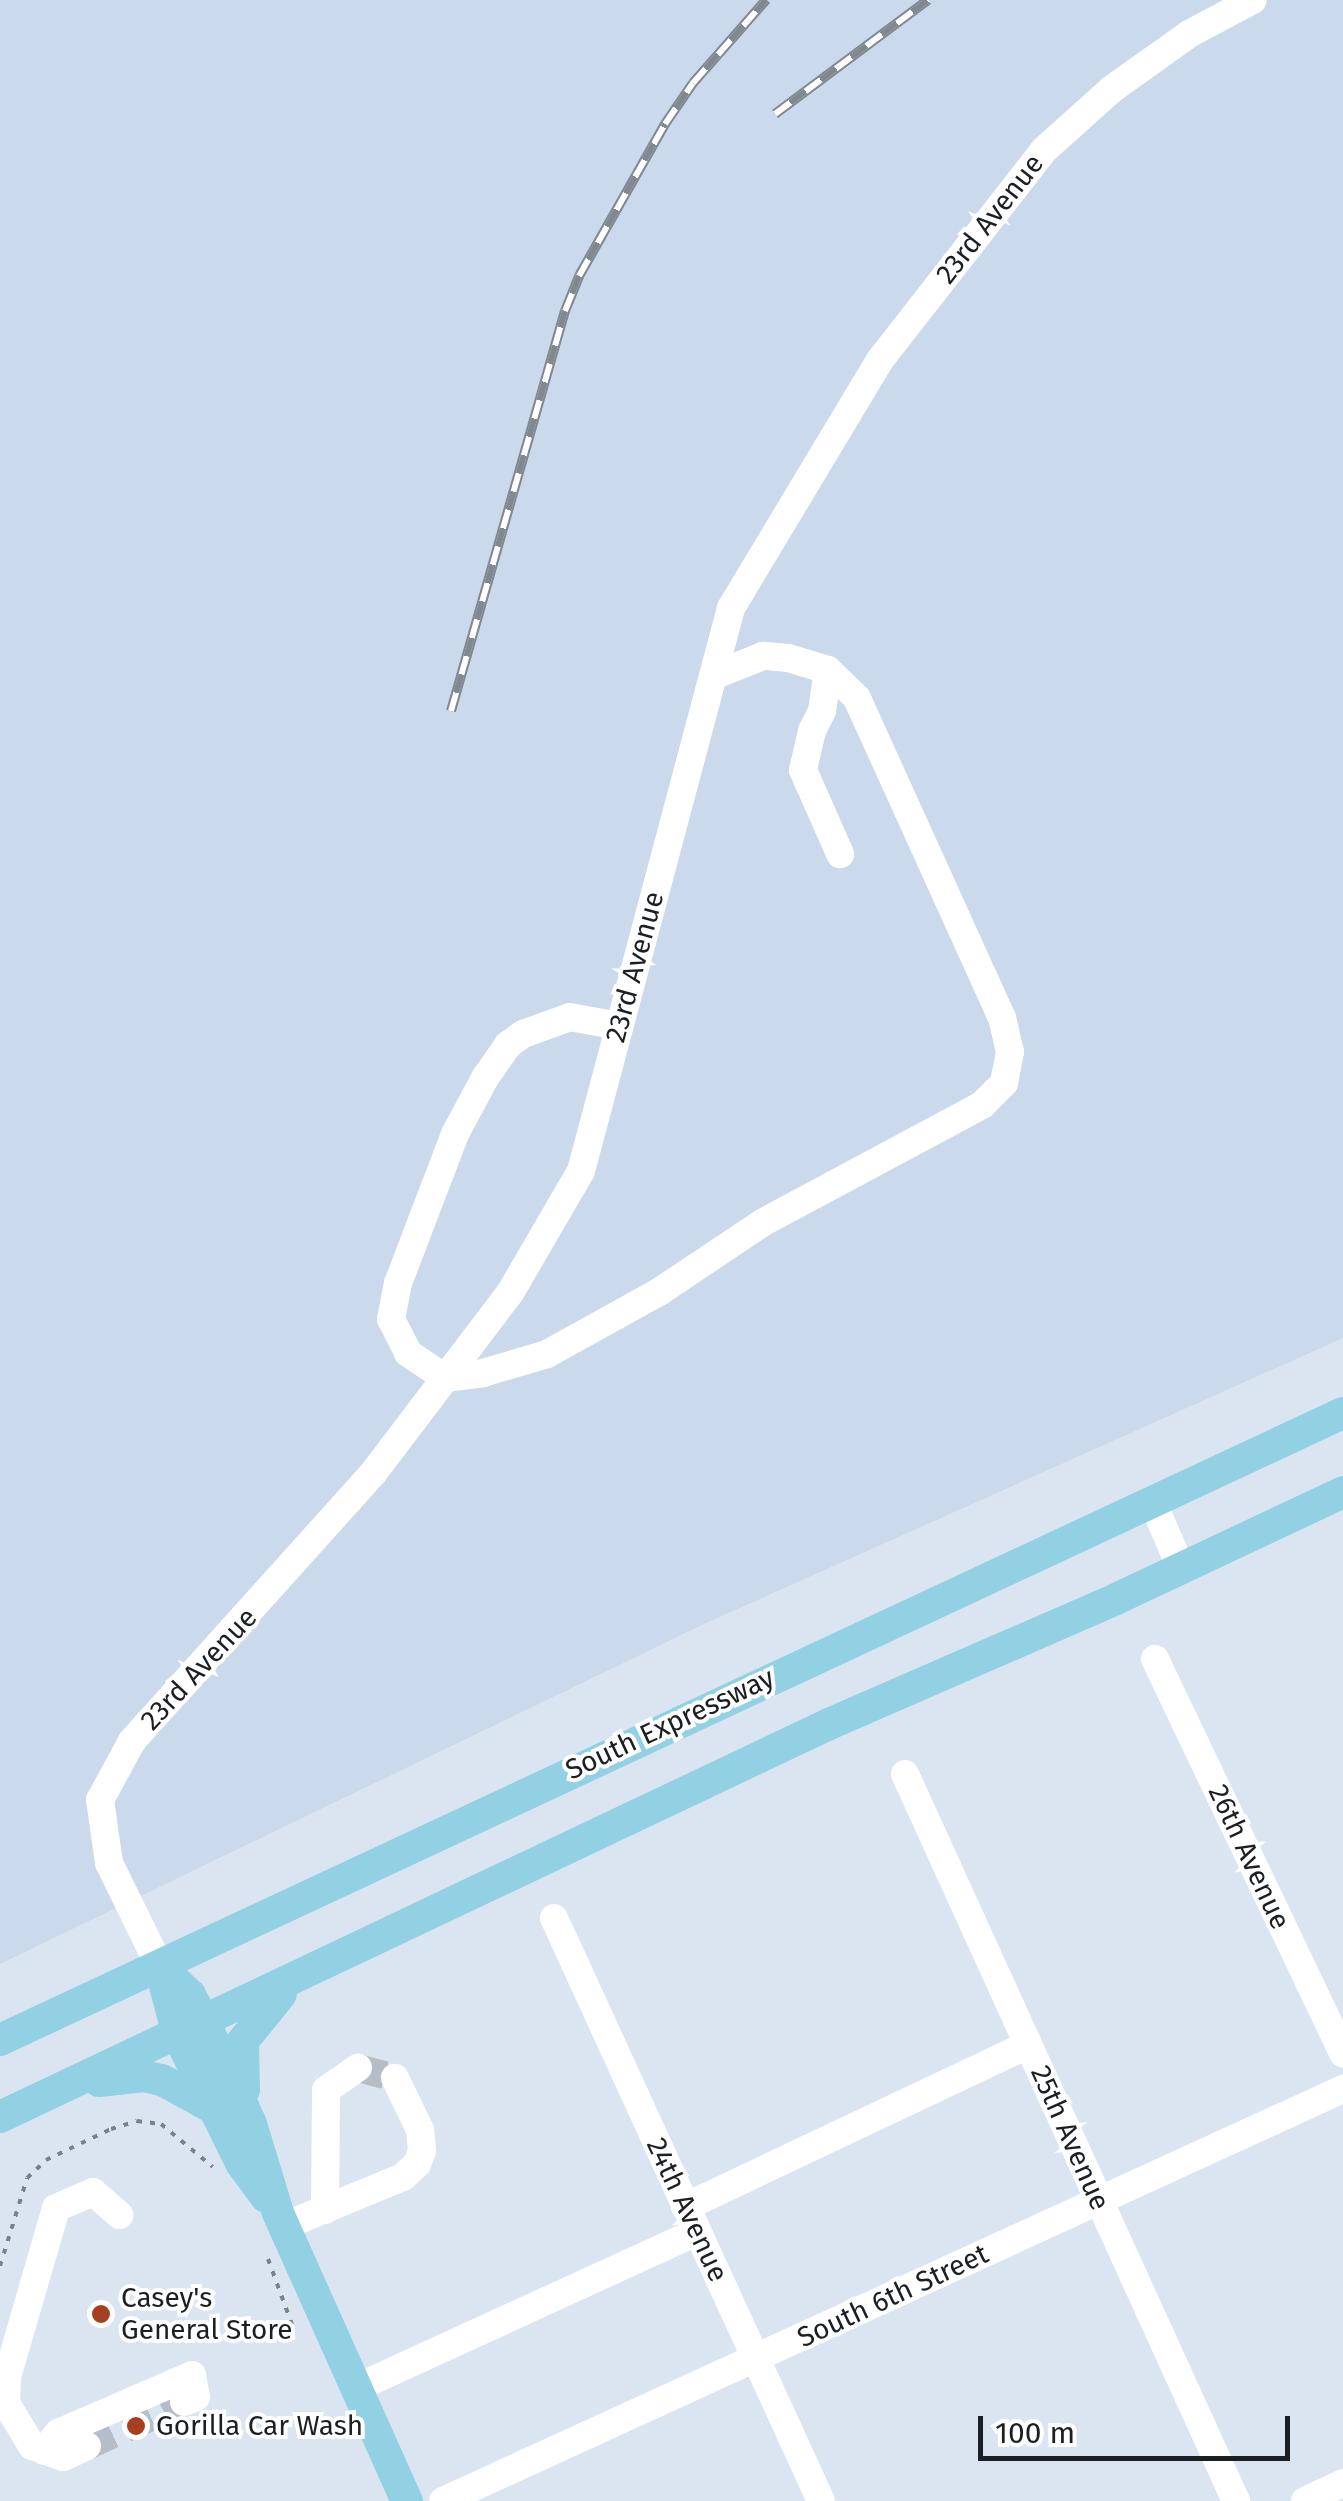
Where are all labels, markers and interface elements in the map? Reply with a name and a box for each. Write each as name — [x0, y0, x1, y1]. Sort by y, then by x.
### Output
street label: 23rd Avenue — [929, 148, 1051, 290]
street label: 23rd Avenue — [599, 888, 671, 1046]
street label: 23rd Avenue — [134, 1601, 264, 1737]
street label: South Expressway — [560, 1661, 780, 1787]
street label: 26th Avenue — [1201, 1779, 1297, 1935]
street label: 25th Avenue — [1023, 2061, 1117, 2215]
street label: 24th Avenue — [639, 2133, 735, 2287]
street label: South 6th Street — [792, 2237, 994, 2355]
place label: Casey's General Store — [121, 2281, 293, 2347]
marker: Casey's General Store — [90, 2303, 112, 2325]
scale bar — [983, 2396, 1296, 2458]
place label: Gorilla Car Wash — [156, 2409, 363, 2443]
marker: Gorilla Car Wash — [125, 2415, 147, 2437]
text: 100 m — [995, 2415, 1075, 2451]

